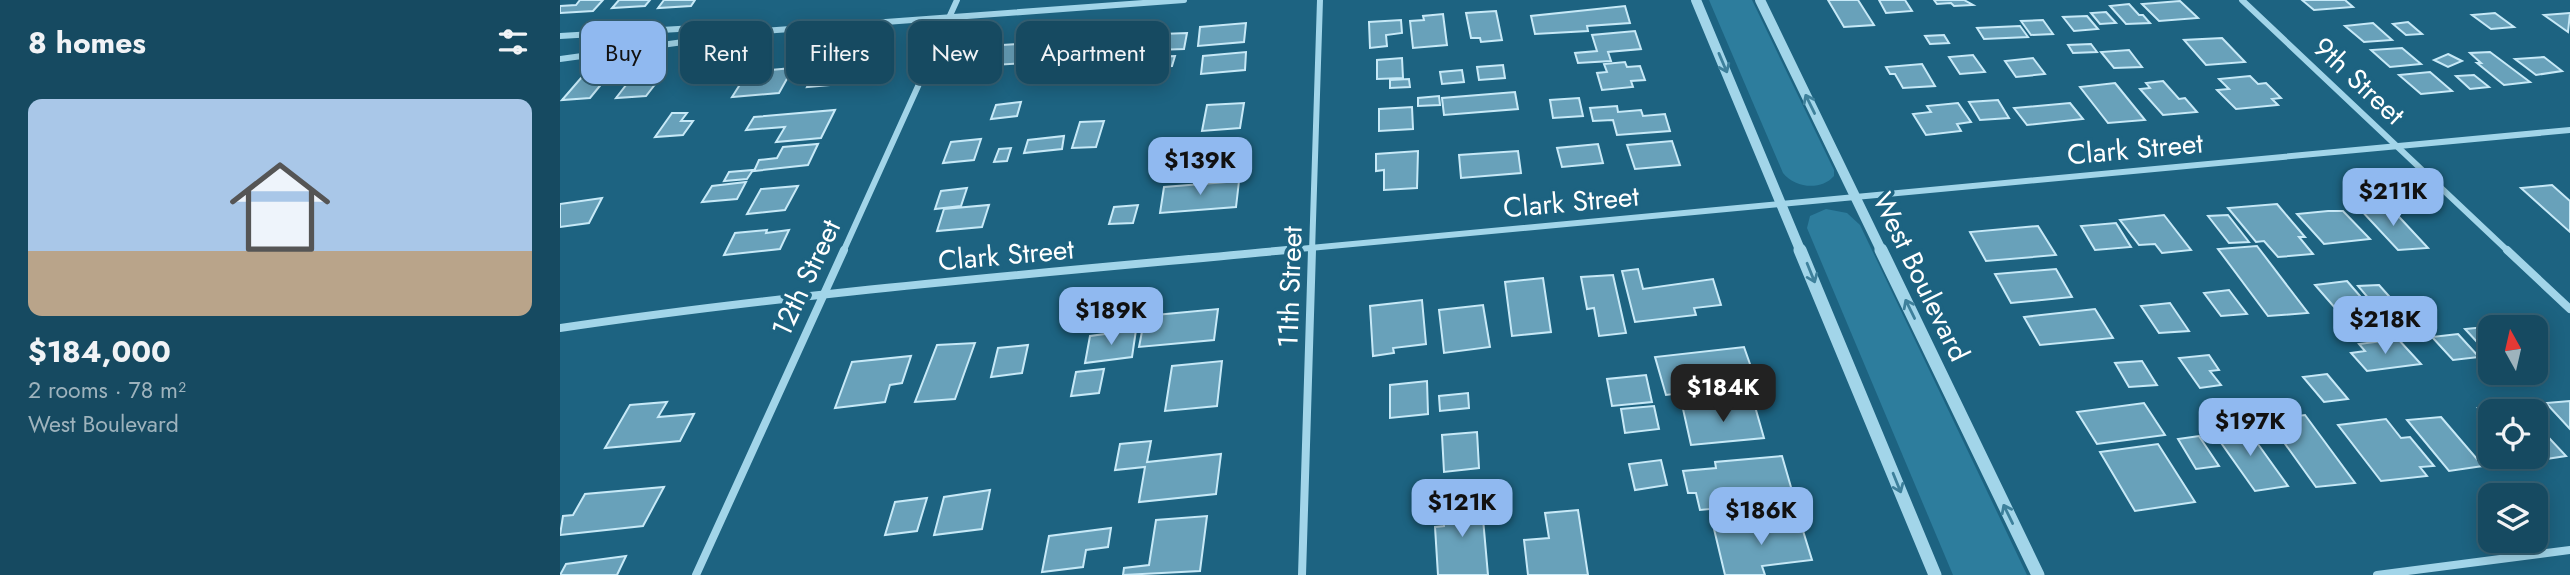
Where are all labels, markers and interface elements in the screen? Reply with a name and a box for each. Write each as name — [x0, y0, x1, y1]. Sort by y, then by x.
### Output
text: 8 homes — [28, 21, 146, 64]
chip: Buy — [581, 21, 666, 84]
chip: Rent — [680, 21, 772, 84]
chip: Filters — [786, 21, 894, 84]
chip: New — [908, 21, 1002, 84]
chip: Apartment — [1016, 21, 1169, 84]
icon: filters — [494, 23, 532, 61]
street label: 9th Street — [2304, 28, 2414, 135]
one-way arrow — [1717, 52, 1730, 73]
one-way arrow — [1803, 94, 1817, 115]
street label: Clark Street — [2065, 123, 2205, 175]
pin: $139K — [1151, 138, 1249, 197]
text: $139K — [1164, 143, 1236, 177]
icon: home — [217, 144, 343, 270]
pin: $211K — [2344, 168, 2442, 228]
text: $211K — [2359, 174, 2427, 208]
street label: Clark Street — [1501, 176, 1641, 228]
street label: West Boulevard — [1862, 185, 1980, 369]
street label: 12th Street — [761, 212, 851, 343]
street label: 11th Street — [1267, 225, 1313, 349]
street label: Clark Street — [936, 229, 1076, 281]
one-way arrow — [1805, 261, 1818, 283]
pin: $189K — [1062, 288, 1160, 347]
text: $189K — [1075, 293, 1147, 327]
pin: $218K — [2336, 296, 2434, 356]
one-way arrow — [1902, 299, 1916, 320]
text: $218K — [2349, 302, 2421, 336]
north arrow — [2478, 315, 2548, 385]
map controls — [2478, 315, 2548, 553]
text: $184,000 — [28, 330, 171, 373]
pin: $184K — [1674, 364, 1772, 424]
text: $184K — [1687, 370, 1759, 404]
text: 2 rooms · 78 m² — [28, 373, 186, 407]
pin: $197K — [2201, 398, 2299, 458]
button: locate — [2478, 399, 2548, 469]
text: $197K — [2215, 404, 2285, 438]
text: West Boulevard — [28, 407, 179, 441]
one-way arrow — [1892, 472, 1905, 493]
pin: $121K — [1413, 480, 1511, 539]
button: layers — [2478, 483, 2548, 553]
text: $121K — [1428, 485, 1496, 519]
pin: $186K — [1712, 488, 1810, 547]
text: $186K — [1725, 493, 1797, 527]
one-way arrow — [2001, 504, 2015, 525]

